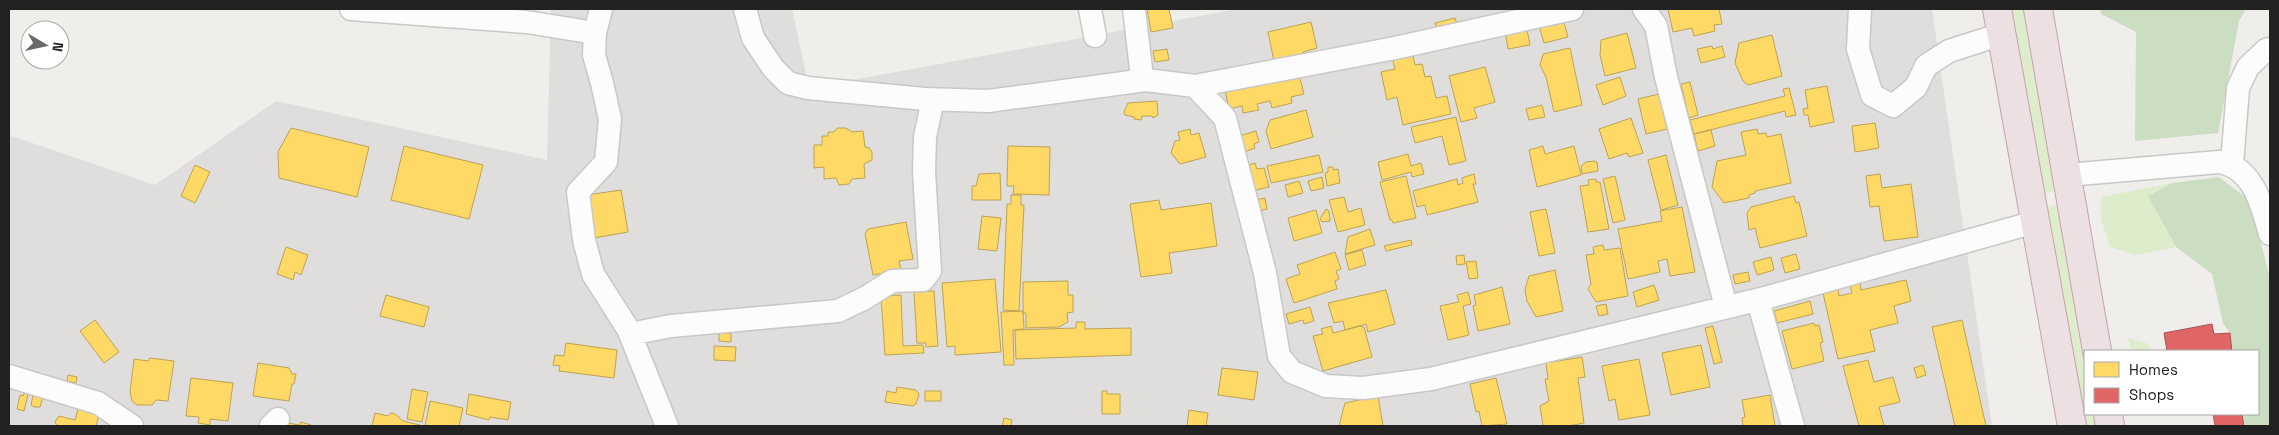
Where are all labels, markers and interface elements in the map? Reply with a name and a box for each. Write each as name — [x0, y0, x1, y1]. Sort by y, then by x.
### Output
north arrow — [20, 20, 70, 70]
text: N — [48, 41, 67, 53]
legend — [2084, 350, 2259, 415]
text: Homes — [2129, 360, 2178, 379]
text: Shops — [2129, 385, 2174, 404]

